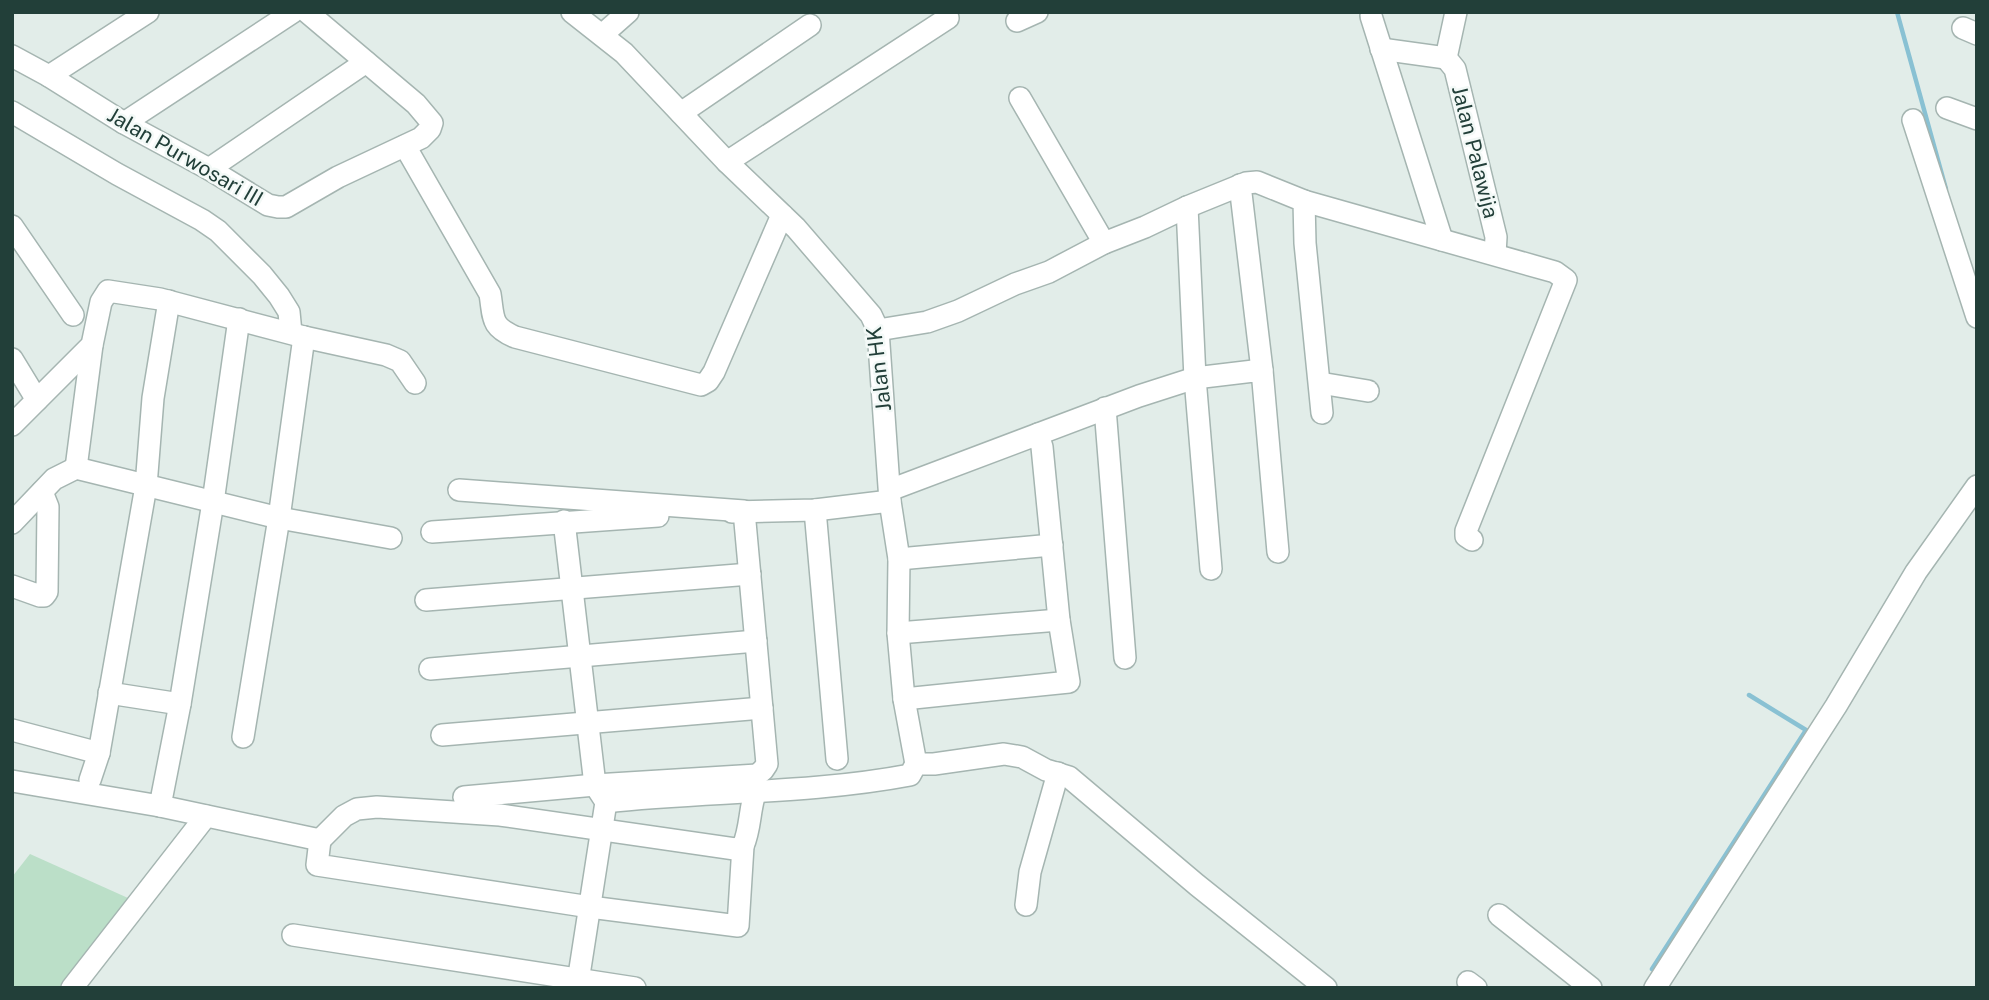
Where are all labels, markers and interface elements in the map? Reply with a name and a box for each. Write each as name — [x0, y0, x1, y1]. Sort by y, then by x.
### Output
street label: Jalan Palawija — [1447, 83, 1504, 221]
street label: Jalan Purwosari III — [103, 102, 268, 211]
street label: Jalan HK — [861, 325, 896, 413]

